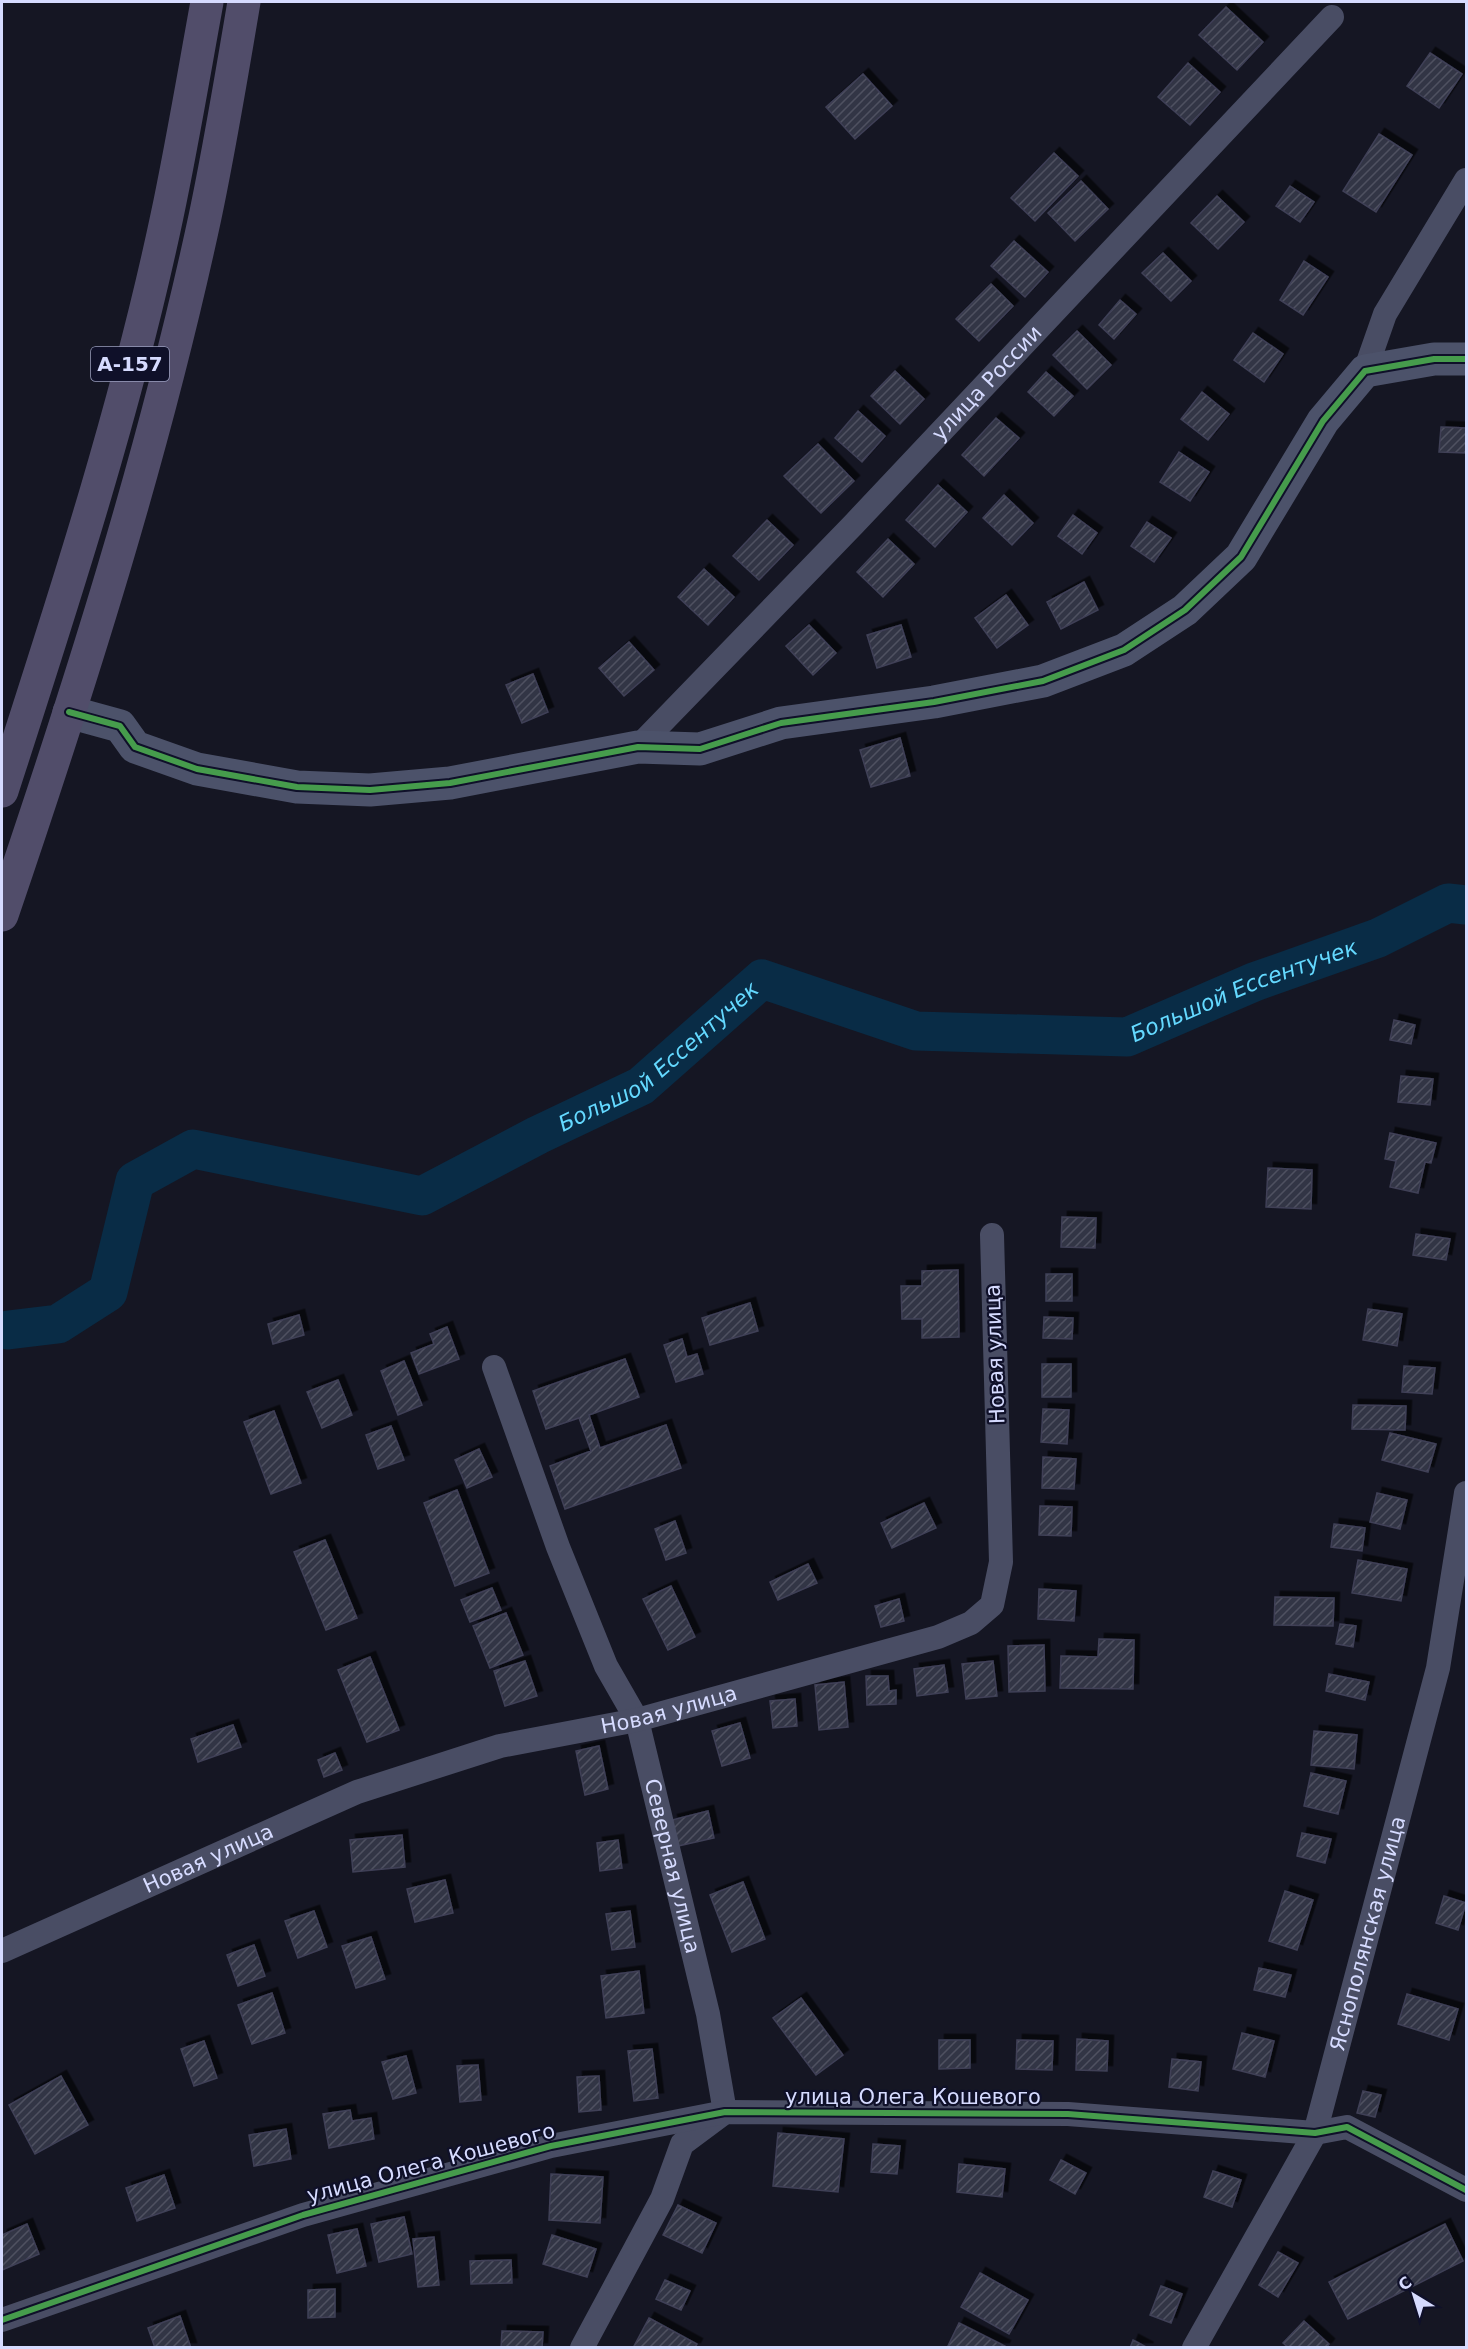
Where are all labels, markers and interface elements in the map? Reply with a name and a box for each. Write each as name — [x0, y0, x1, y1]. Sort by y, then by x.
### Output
street label: улица России — [927, 321, 1047, 446]
road number: А-157 — [91, 347, 169, 381]
water label: Большой Ессентучек — [1126, 934, 1361, 1047]
water label: Большой Ессентучек — [554, 976, 764, 1137]
street label: Новая улица — [981, 1284, 1009, 1424]
street label: Новая улица — [599, 1681, 740, 1739]
street label: Северная улица — [640, 1776, 705, 1956]
street label: Яснополянская улица — [1325, 1813, 1410, 2054]
street label: Новая улица — [139, 1819, 277, 1898]
street label: улица Олега Кошевого — [785, 2085, 1041, 2109]
street label: улица Олега Кошевого — [304, 2118, 558, 2208]
north arrow — [1384, 2265, 1444, 2325]
text: С — [1395, 2272, 1416, 2295]

